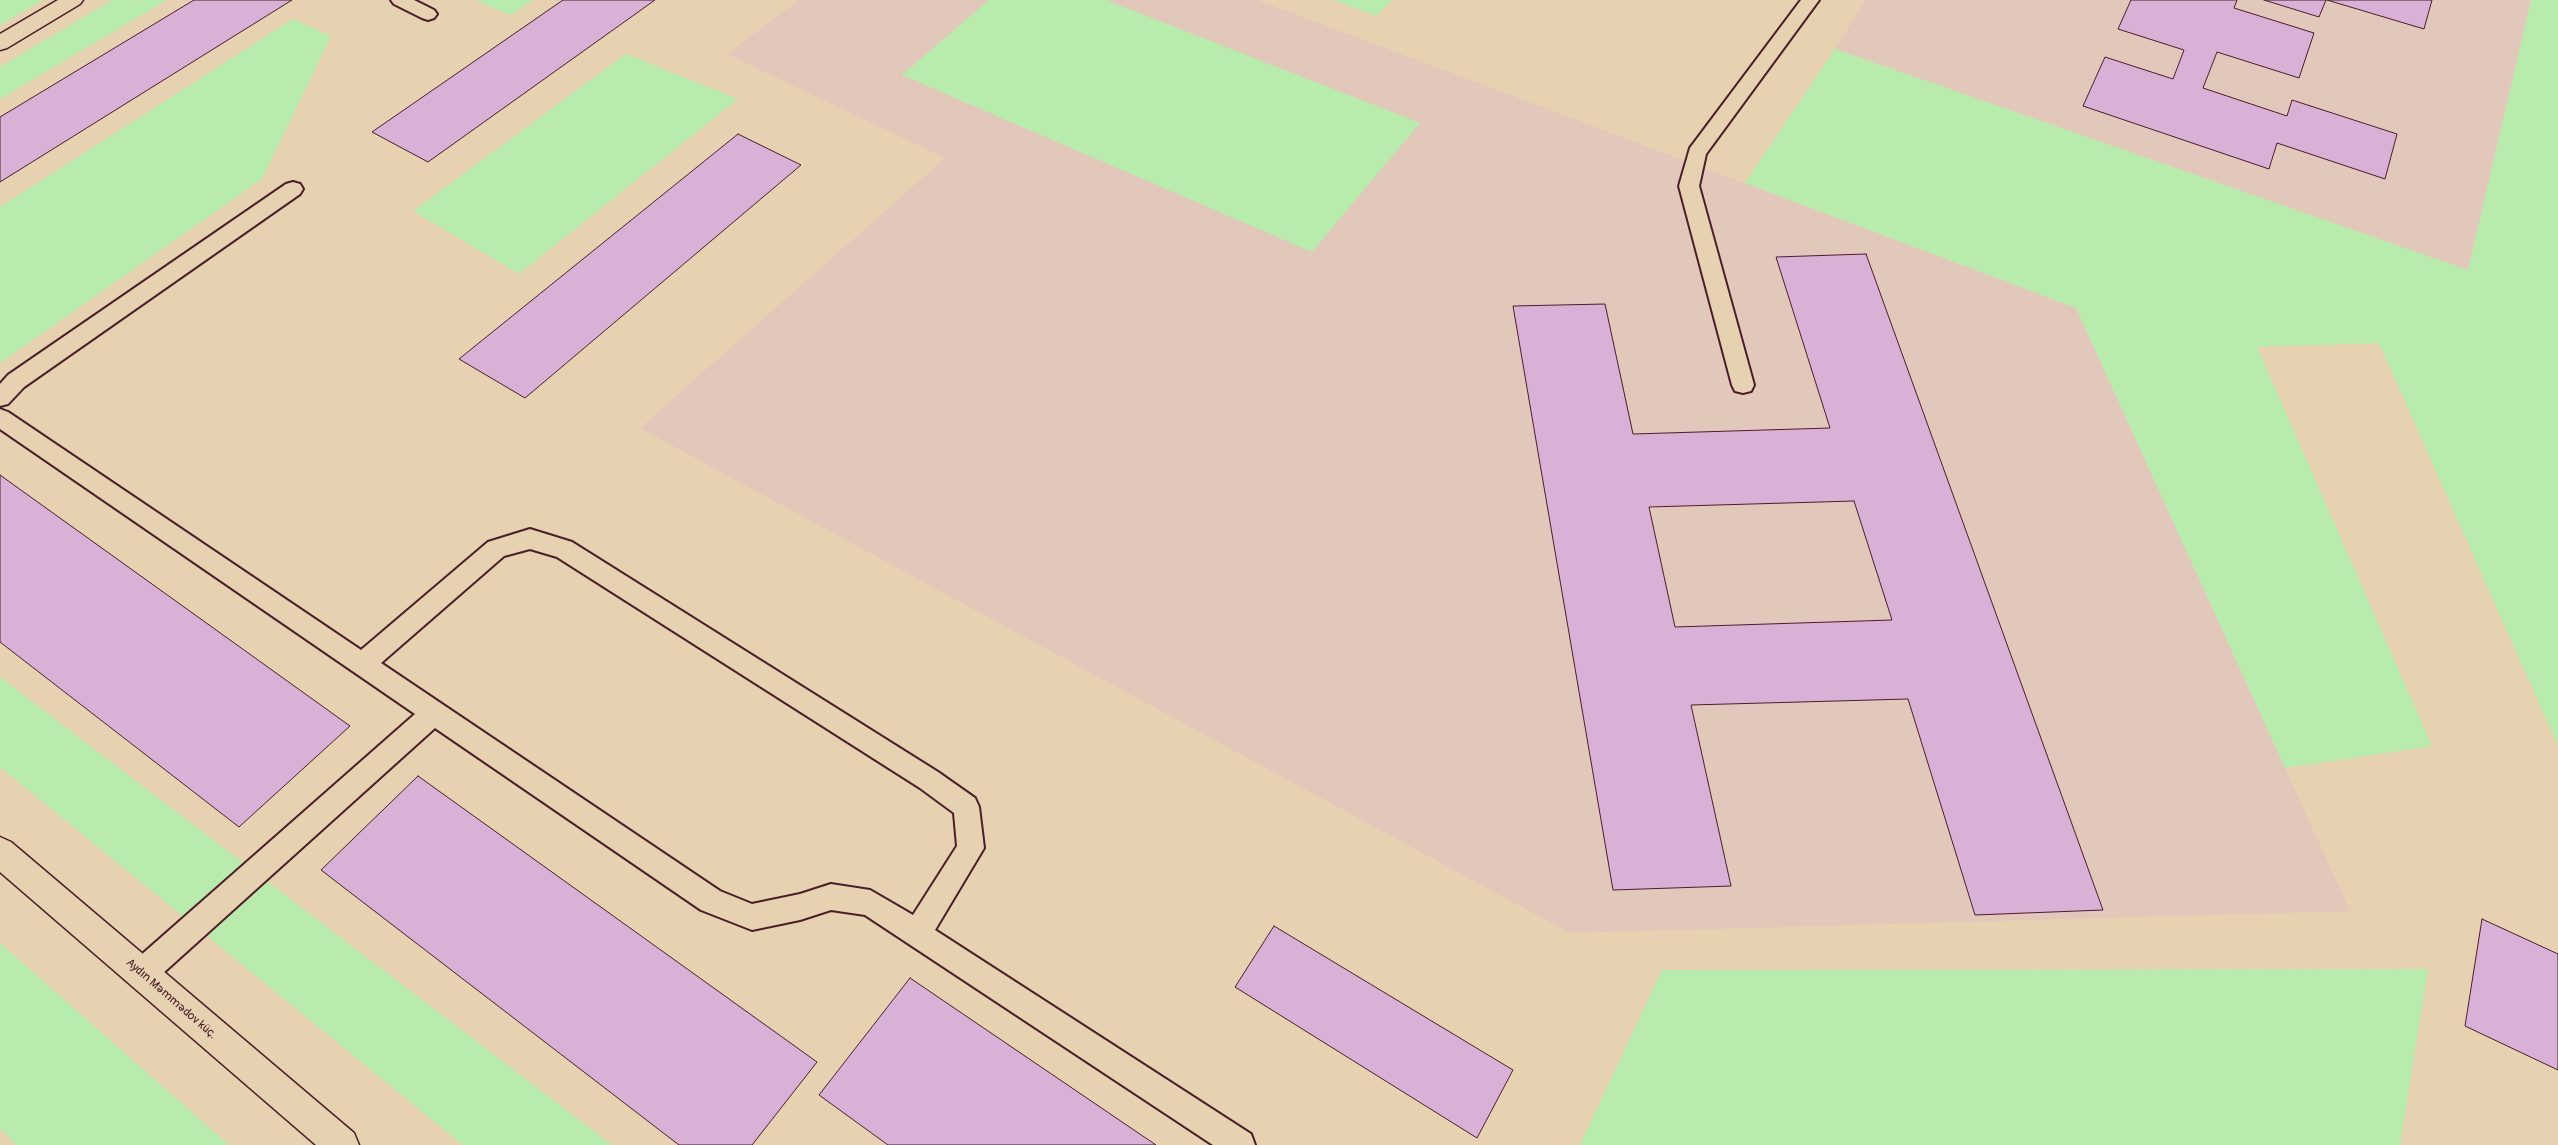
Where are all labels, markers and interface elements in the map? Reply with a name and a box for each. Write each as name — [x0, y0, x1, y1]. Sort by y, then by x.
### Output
street label: Aydın Məmmədov küç. — [123, 956, 219, 1042]

